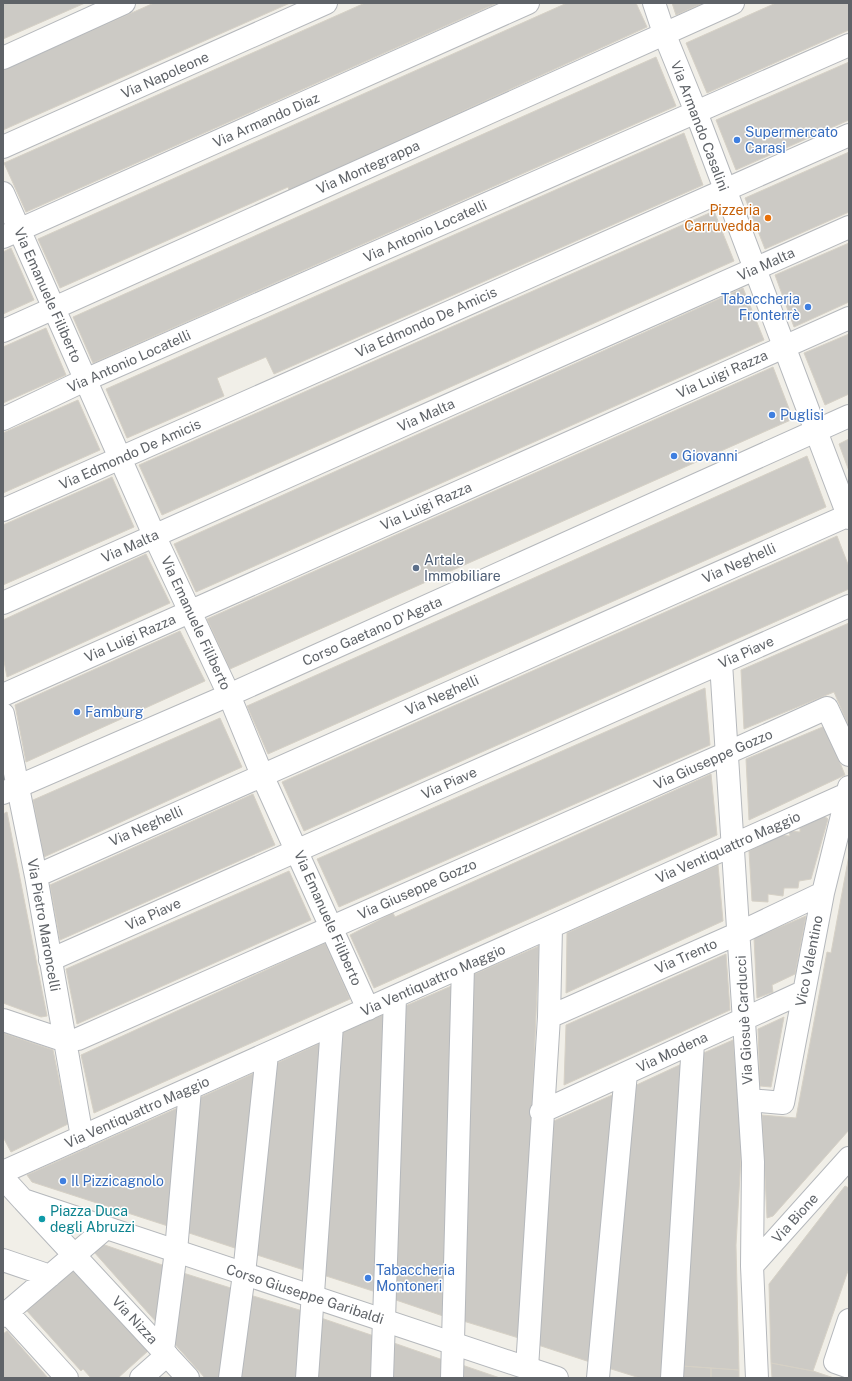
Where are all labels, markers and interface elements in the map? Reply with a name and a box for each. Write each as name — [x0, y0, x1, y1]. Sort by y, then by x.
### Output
street label: Via Napoleone — [119, 48, 211, 101]
street label: Via Armando Casalini — [668, 59, 732, 193]
street label: Via Armando Diaz — [210, 89, 322, 151]
place label: Supermercato Carasi — [745, 124, 838, 156]
marker: Supermercato Carasi — [732, 135, 742, 145]
street label: Via Montegrappa — [314, 137, 422, 197]
street label: Via Antonio Locatelli — [361, 197, 489, 265]
place label: Pizzeria Carruvedda — [684, 202, 760, 234]
marker: Pizzeria Carruvedda — [763, 213, 773, 223]
street label: Via Emanuele Filiberto — [11, 225, 85, 365]
street label: Via Malta — [735, 244, 797, 284]
street label: Via Edmondo De Amicis — [353, 284, 499, 360]
place label: Tabaccheria Fronterrè — [721, 291, 800, 323]
marker: Tabaccheria Fronterrè — [803, 302, 813, 312]
street label: Via Antonio Locatelli — [65, 327, 193, 395]
street label: Via Luigi Razza — [674, 347, 770, 401]
street label: Via Malta — [395, 395, 457, 435]
place label: Puglisi — [780, 407, 824, 423]
marker: Puglisi — [767, 410, 777, 420]
street label: Via Edmondo De Amicis — [57, 416, 203, 492]
place label: Giovanni — [682, 448, 738, 464]
marker: Giovanni — [669, 451, 679, 461]
street label: Via Luigi Razza — [378, 479, 474, 533]
street label: Via Malta — [99, 526, 161, 566]
street label: Via Neghelli — [700, 540, 778, 586]
place label: Artale Immobiliare — [424, 552, 501, 584]
street label: Via Emanuele Filiberto — [158, 553, 234, 693]
marker: Artale Immobiliare — [411, 563, 421, 573]
street label: Corso Gaetano D'Agata — [300, 593, 444, 669]
street label: Via Luigi Razza — [82, 611, 178, 665]
street label: Via Piave — [716, 633, 776, 671]
street label: Via Neghelli — [403, 672, 481, 718]
place label: Famburg — [85, 704, 144, 720]
marker: Famburg — [72, 707, 82, 717]
street label: Via Giuseppe Gozzo — [651, 726, 775, 792]
street label: Via Piave — [419, 764, 479, 802]
street label: Via Neghelli — [107, 803, 185, 849]
street label: Via Ventiquattro Maggio — [653, 808, 803, 886]
street label: Via Emanuele Filiberto — [291, 848, 365, 988]
street label: Via Giuseppe Gozzo — [355, 856, 479, 922]
street label: Via Pietro Maroncelli — [24, 857, 64, 993]
street label: Via Piave — [123, 895, 183, 933]
street label: Vico Valentino — [792, 914, 826, 1008]
street label: Via Trento — [653, 935, 720, 977]
street label: Via Ventiquattro Maggio — [358, 941, 508, 1019]
street label: Via Giosuè Carducci — [733, 955, 755, 1085]
street label: Via Modena — [634, 1029, 710, 1075]
street label: Via Ventiquattro Maggio — [62, 1073, 212, 1151]
place label: Il Pizzicagnolo — [71, 1173, 164, 1189]
marker: Il Pizzicagnolo — [58, 1176, 68, 1186]
street label: Via Bione — [769, 1190, 821, 1246]
place label: Piazza Duca degli Abruzzi — [50, 1203, 135, 1235]
marker: Piazza Duca degli Abruzzi — [37, 1214, 47, 1224]
street label: Corso Giuseppe Garibaldi — [224, 1261, 386, 1327]
place label: Tabaccheria Montoneri — [376, 1262, 455, 1294]
marker: Tabaccheria Montoneri — [363, 1273, 373, 1283]
street label: Via Nizza — [109, 1293, 161, 1347]

